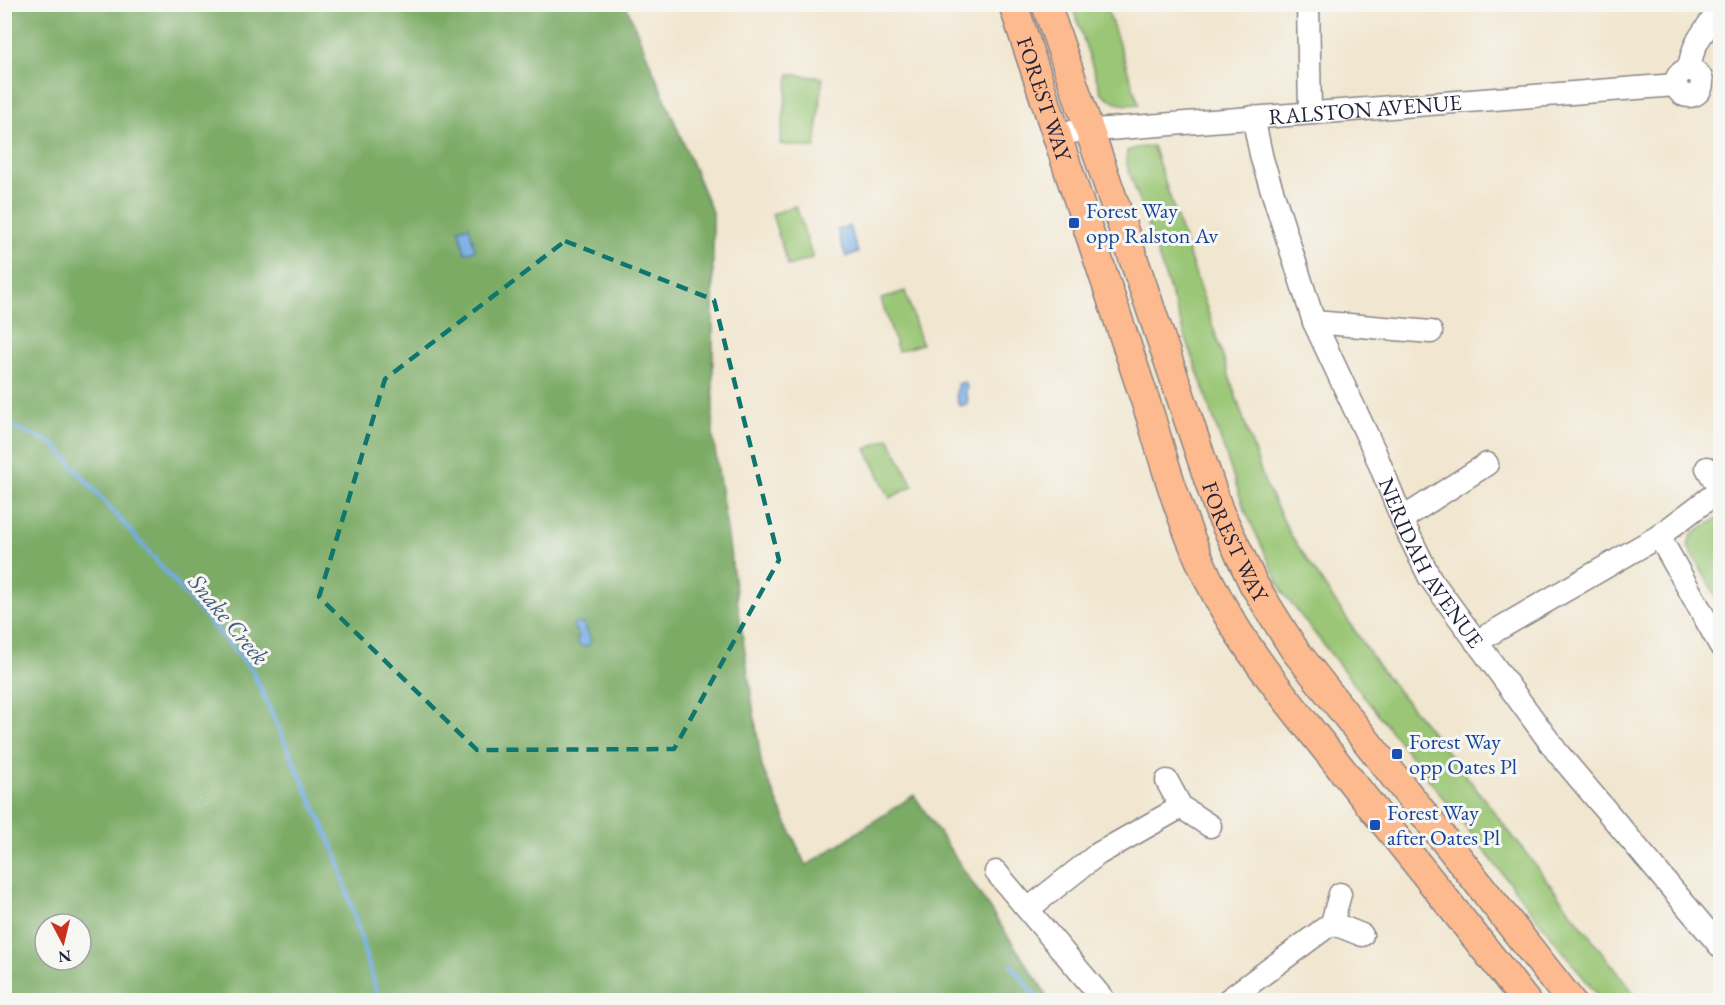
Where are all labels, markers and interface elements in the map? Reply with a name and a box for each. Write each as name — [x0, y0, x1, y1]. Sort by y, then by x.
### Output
street label: FOREST WAY — [1010, 33, 1079, 166]
street label: RALSTON AVENUE — [1268, 87, 1463, 131]
place label: Forest Way opp Ralston Av — [1086, 196, 1218, 250]
marker: Forest Way opp Ralston Av — [1067, 216, 1081, 230]
street label: NERIDAH AVENUE — [1372, 473, 1491, 653]
street label: FOREST WAY — [1196, 478, 1276, 608]
water label: Snake Creek — [181, 566, 276, 671]
place label: Forest Way opp Oates Pl — [1409, 727, 1517, 781]
marker: Forest Way opp Oates Pl — [1390, 747, 1404, 761]
place label: Forest Way after Oates Pl — [1387, 798, 1500, 852]
marker: Forest Way after Oates Pl — [1368, 818, 1382, 832]
north arrow — [33, 912, 93, 972]
text: N — [57, 945, 72, 968]

